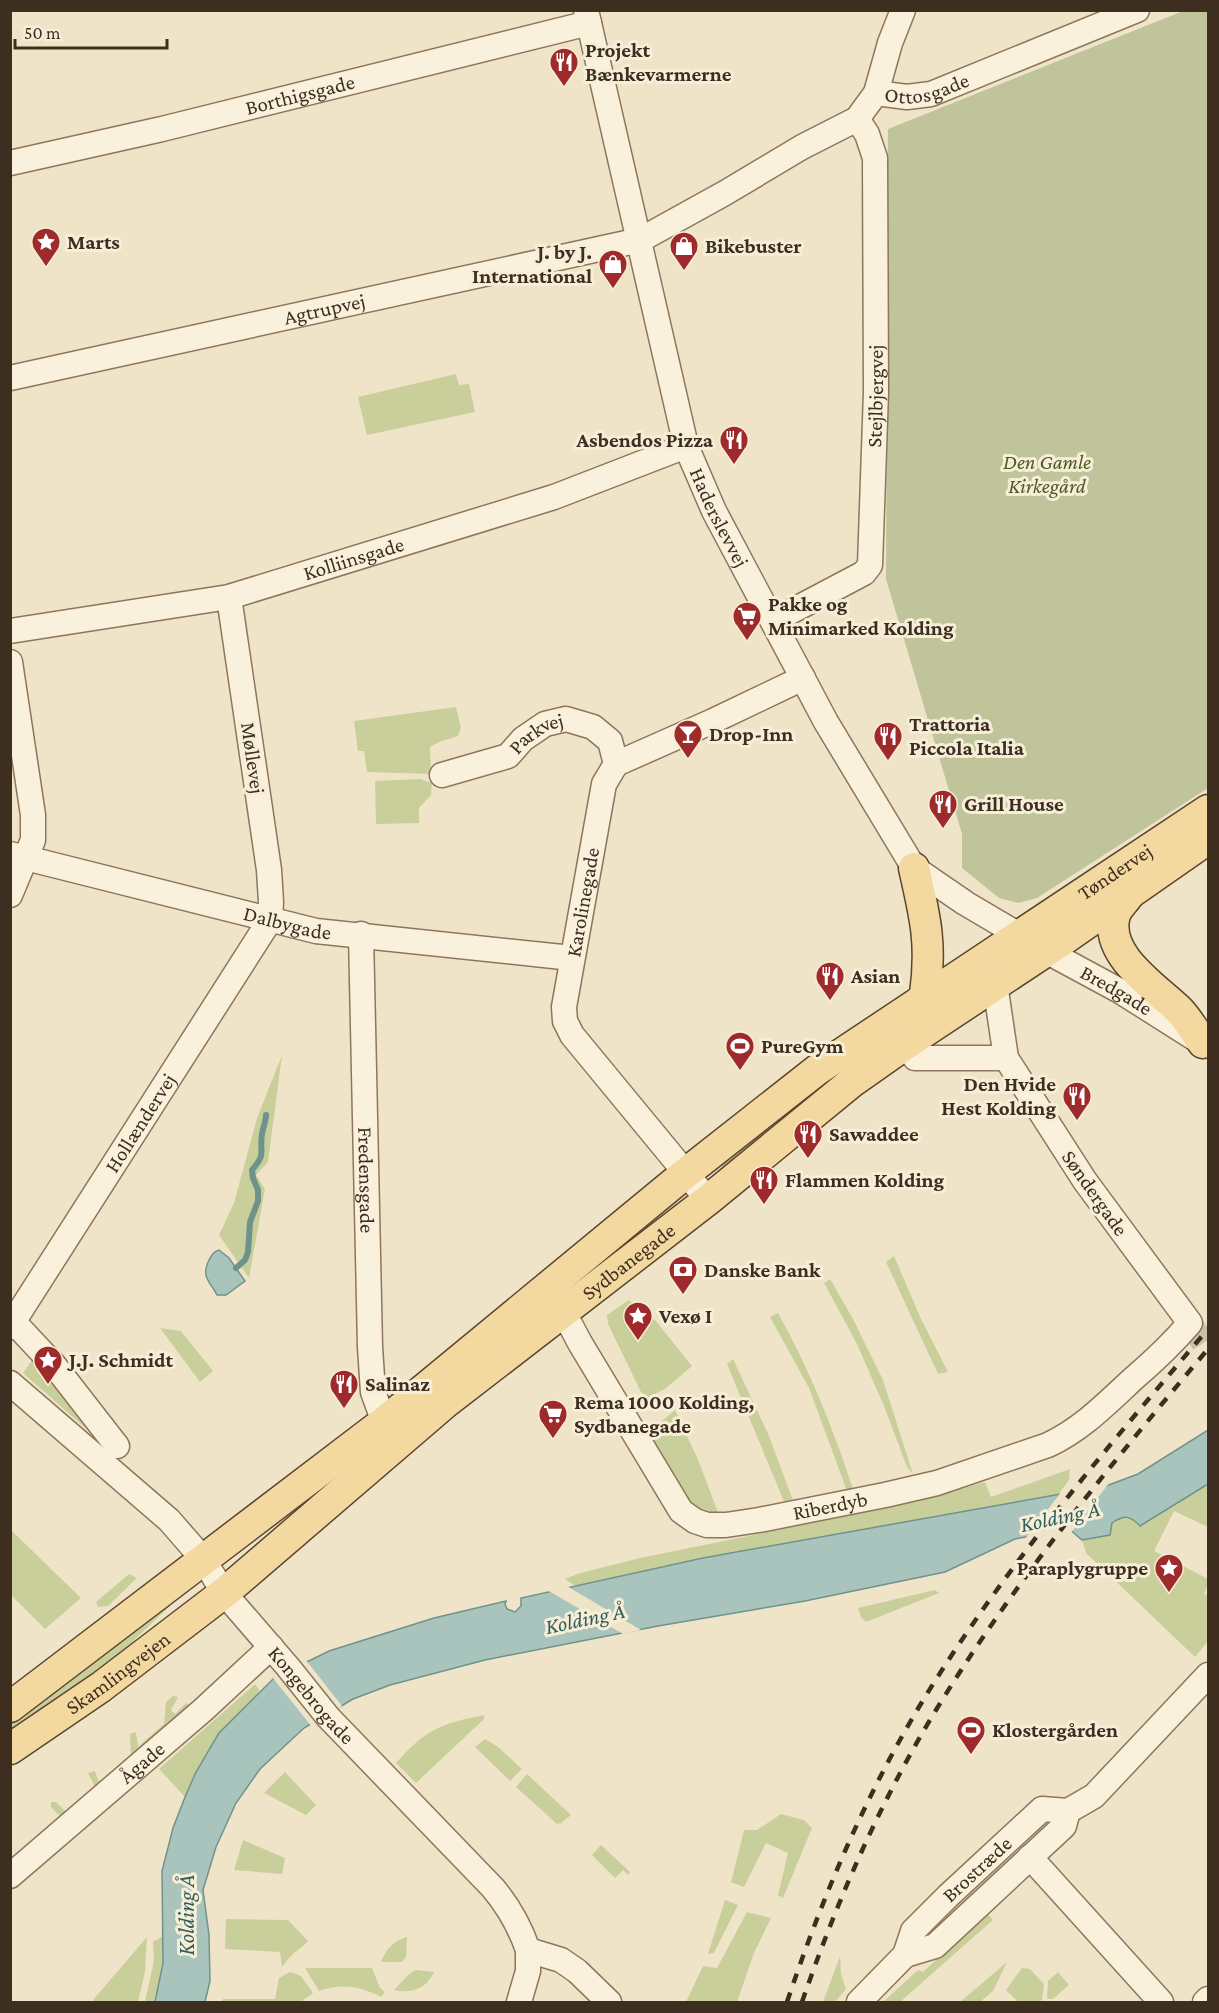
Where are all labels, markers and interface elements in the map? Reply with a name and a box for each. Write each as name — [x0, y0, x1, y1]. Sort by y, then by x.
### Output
scale bar — [15, 12, 166, 50]
text: 50 m — [24, 23, 61, 43]
place label: Projekt Bænkevarmerne — [585, 38, 732, 86]
restaurant icon: Projekt Bænkevarmerne — [548, 46, 580, 88]
street label: Ottosgade — [883, 68, 972, 109]
street label: Borthigsgade — [243, 70, 357, 120]
place icon: Marts — [30, 226, 62, 268]
place label: Marts — [67, 230, 120, 254]
shop icon: Bikebuster — [668, 230, 700, 272]
place label: Bikebuster — [705, 234, 802, 258]
place label: J. by J. International — [472, 240, 592, 288]
shop icon: J. by J. International — [597, 248, 629, 290]
street label: Agtrupvej — [282, 289, 367, 330]
street label: Stejlbjergvej — [862, 344, 888, 448]
restaurant icon: Asbendos Pizza — [718, 424, 750, 466]
place label: Asbendos Pizza — [576, 428, 714, 452]
park label: Den Gamle Kirkegård — [1003, 450, 1091, 498]
street label: Haderslevvej — [685, 464, 754, 571]
street label: Kolliinsgade — [300, 532, 407, 585]
place label: Pakke og Minimarked Kolding — [768, 592, 954, 640]
supermarket icon: Pakke og Minimarked Kolding — [731, 600, 763, 642]
street label: Parkvej — [504, 708, 566, 759]
place label: Trattoria Piccola Italia — [909, 712, 1025, 760]
bar icon: Drop-Inn — [672, 718, 704, 760]
restaurant icon: Trattoria Piccola Italia — [872, 720, 904, 762]
street label: Møllevej — [236, 721, 270, 795]
place label: Drop-Inn — [709, 722, 793, 746]
restaurant icon: Grill House — [927, 788, 959, 830]
place label: Grill House — [964, 792, 1064, 816]
street label: Tøndervej — [1073, 839, 1157, 905]
street label: Karolinegade — [561, 846, 604, 959]
street label: Dalbygade — [241, 901, 332, 945]
restaurant icon: Asian — [814, 960, 846, 1002]
street label: Bredgade — [1076, 960, 1157, 1020]
place label: Asian — [850, 964, 900, 988]
sports icon: PureGym — [724, 1030, 756, 1072]
place label: PureGym — [761, 1034, 844, 1058]
street label: Hollændervej — [100, 1069, 181, 1177]
place label: Den Hvide Hest Kolding — [941, 1072, 1056, 1120]
restaurant icon: Den Hvide Hest Kolding — [1061, 1080, 1093, 1122]
restaurant icon: Sawaddee — [792, 1118, 824, 1160]
place label: Sawaddee — [829, 1122, 919, 1146]
street label: Fredensgade — [353, 1126, 380, 1233]
street label: Søndergade — [1057, 1146, 1133, 1240]
restaurant icon: Flammen Kolding — [748, 1164, 780, 1206]
place label: Flammen Kolding — [785, 1168, 945, 1192]
street label: Sydbanegade — [577, 1218, 680, 1305]
bank icon: Danske Bank — [667, 1254, 699, 1296]
place label: Danske Bank — [704, 1258, 821, 1282]
place icon: Vexø I — [622, 1300, 654, 1342]
place label: Vexø I — [658, 1304, 712, 1328]
place icon: J.J. Schmidt — [32, 1344, 64, 1386]
place label: J.J. Schmidt — [67, 1348, 174, 1372]
restaurant icon: Salinaz — [328, 1368, 360, 1410]
place label: Salinaz — [365, 1372, 430, 1396]
place label: Rema 1000 Kolding, Sydbanegade — [574, 1390, 754, 1438]
supermarket icon: Rema 1000 Kolding, Sydbanegade — [537, 1398, 569, 1440]
street label: Riberdyb — [791, 1487, 870, 1525]
water label: Kolding Å — [1018, 1496, 1102, 1537]
place icon: Paraplygruppe — [1153, 1552, 1185, 1594]
place label: Paraplygruppe — [1017, 1556, 1148, 1580]
water label: Kolding Å — [543, 1598, 627, 1639]
street label: Skamlingvejen — [61, 1627, 175, 1719]
street label: Kongebrogade — [263, 1641, 360, 1749]
sports icon: Klostergården — [955, 1714, 987, 1756]
place label: Klostergården — [992, 1718, 1118, 1742]
street label: Ågade — [114, 1737, 169, 1789]
street label: Brostræde — [937, 1831, 1017, 1907]
water label: Kolding Å — [174, 1875, 199, 1955]

